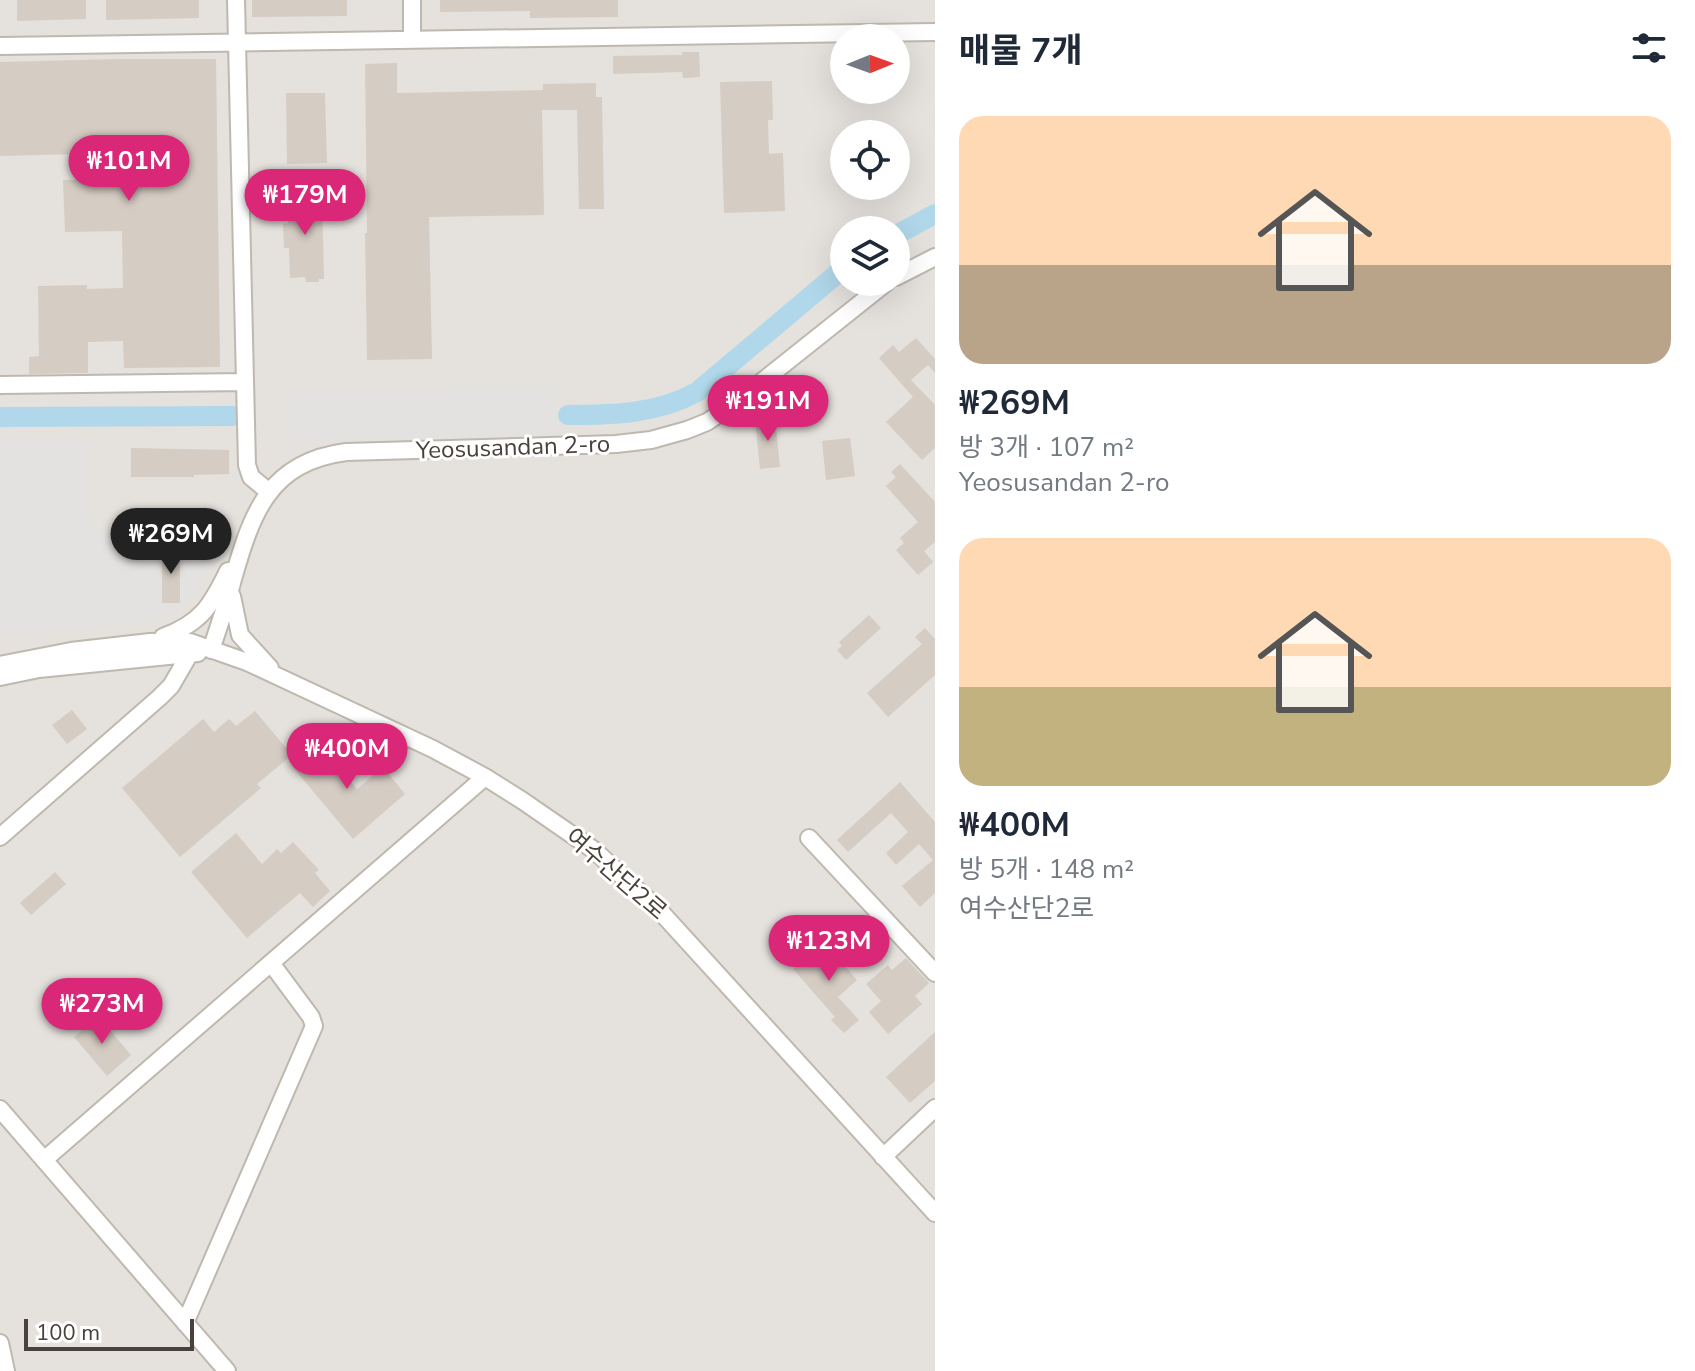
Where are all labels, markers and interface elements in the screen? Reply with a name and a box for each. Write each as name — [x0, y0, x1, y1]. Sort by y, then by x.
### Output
north arrow — [830, 24, 910, 104]
map controls — [830, 24, 910, 296]
icon: filters — [1627, 26, 1671, 70]
text: 매물 7개 — [959, 28, 1082, 74]
button: locate — [830, 120, 910, 200]
pin: ₩101M — [73, 135, 185, 203]
text: ₩101M — [87, 143, 171, 178]
icon: home — [1243, 168, 1387, 312]
pin: ₩179M — [249, 169, 361, 237]
text: ₩179M — [263, 177, 347, 212]
button: layers — [830, 216, 910, 296]
pin: ₩191M — [712, 375, 824, 443]
text: ₩269M — [959, 380, 1070, 426]
text: ₩191M — [726, 383, 810, 418]
street label: Yeosusandan 2-ro — [414, 428, 611, 466]
text: 방 3개 · 107 m² — [959, 430, 1134, 465]
text: Yeosusandan 2-ro — [959, 465, 1170, 500]
pin: ₩269M — [115, 508, 227, 576]
text: ₩269M — [129, 516, 213, 551]
icon: home — [1243, 590, 1387, 734]
pin: ₩400M — [291, 723, 403, 791]
text: ₩400M — [305, 731, 389, 766]
text: ₩400M — [959, 802, 1070, 848]
street label: 여수산단2로 — [558, 821, 674, 927]
text: 방 5개 · 148 m² — [959, 852, 1134, 887]
text: 여수산단2로 — [959, 891, 1094, 926]
pin: ₩123M — [773, 915, 885, 983]
text: ₩123M — [787, 923, 871, 958]
pin: ₩273M — [46, 978, 158, 1046]
text: ₩273M — [60, 986, 144, 1021]
scale bar — [24, 1315, 194, 1351]
text: 100 m — [36, 1318, 100, 1348]

